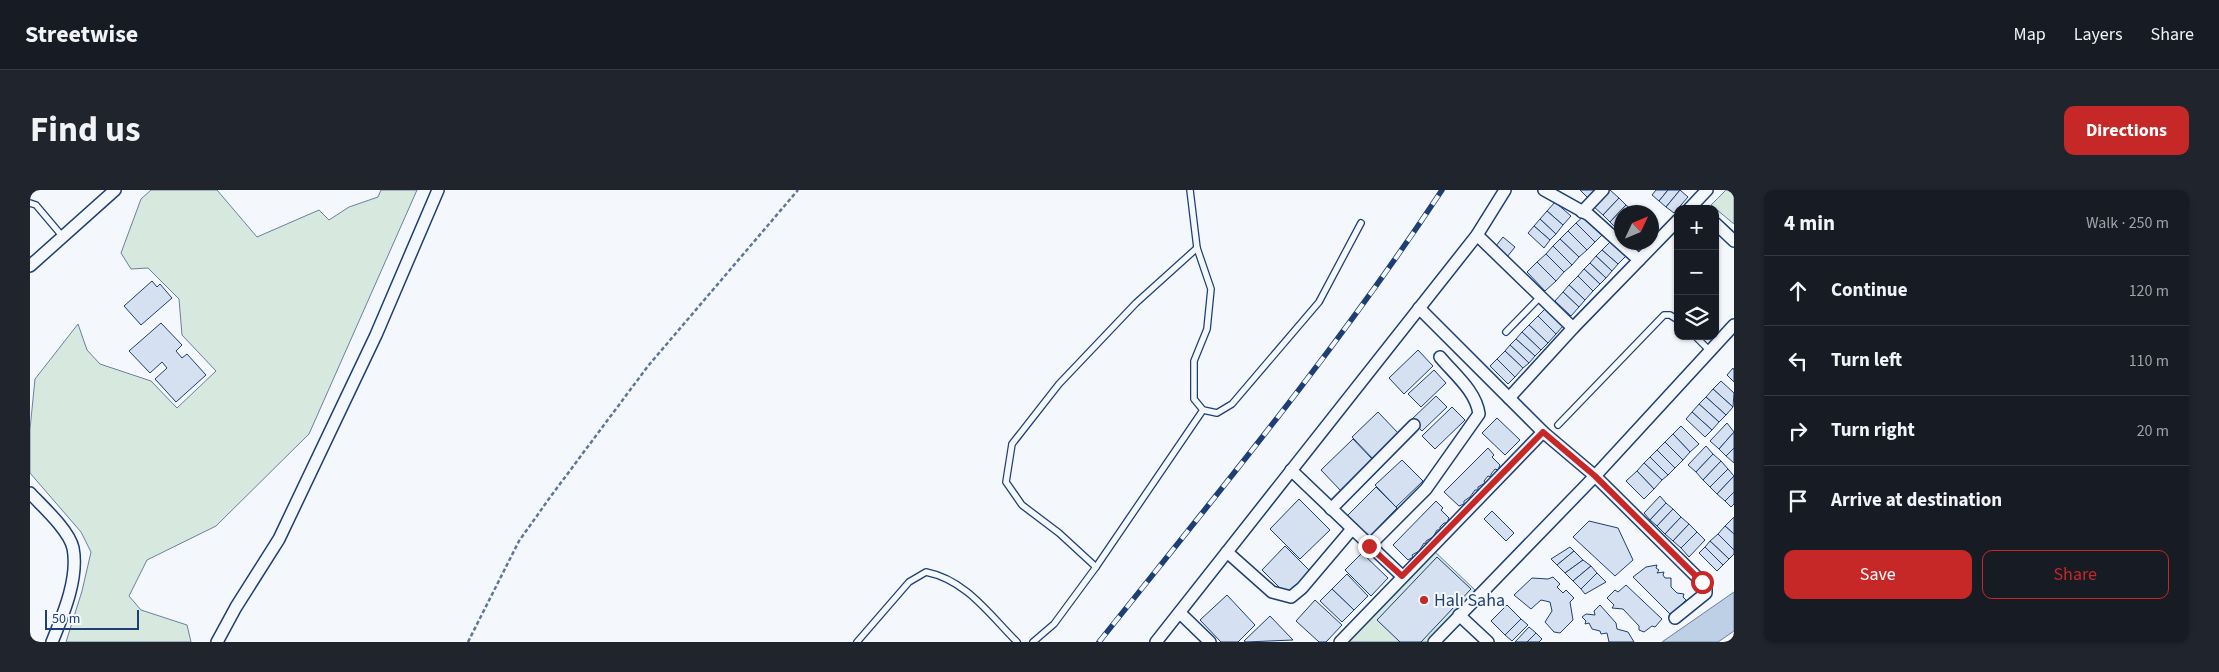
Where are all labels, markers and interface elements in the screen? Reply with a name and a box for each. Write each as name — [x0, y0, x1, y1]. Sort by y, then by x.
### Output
text: Streetwise — [25, 17, 138, 52]
text: Map — [2014, 22, 2046, 47]
text: Layers — [2074, 22, 2123, 47]
text: Share — [2151, 22, 2194, 47]
text: Find us — [30, 105, 140, 155]
button: Directions — [2064, 106, 2189, 155]
north arrow — [1614, 205, 1659, 250]
map controls — [1674, 205, 1719, 340]
button: + — [1674, 205, 1719, 250]
text: 4 min — [1784, 208, 1835, 238]
text: Walk · 250 m — [2086, 212, 2169, 234]
button: − — [1674, 250, 1719, 295]
icon: ahead — [1784, 277, 1812, 305]
text: Continue — [1831, 277, 1908, 304]
text: 120 m — [2129, 280, 2169, 302]
button: layers — [1674, 295, 1719, 340]
icon: left — [1784, 347, 1812, 375]
text: Turn left — [1831, 347, 1902, 374]
text: 110 m — [2129, 350, 2169, 372]
icon: right — [1784, 417, 1812, 445]
text: Turn right — [1831, 417, 1915, 444]
text: 20 m — [2137, 420, 2169, 442]
icon: arrive — [1784, 487, 1812, 515]
text: Arrive at destination — [1831, 487, 2002, 514]
route end — [1358, 535, 1381, 558]
button: Save — [1784, 550, 1972, 599]
button: Share — [1982, 550, 2169, 599]
route start — [1691, 571, 1714, 594]
place label: Halı Saha — [1434, 588, 1505, 613]
marker: Halı Saha — [1418, 594, 1430, 606]
scale bar — [45, 607, 139, 630]
text: 50 m — [52, 609, 80, 629]

